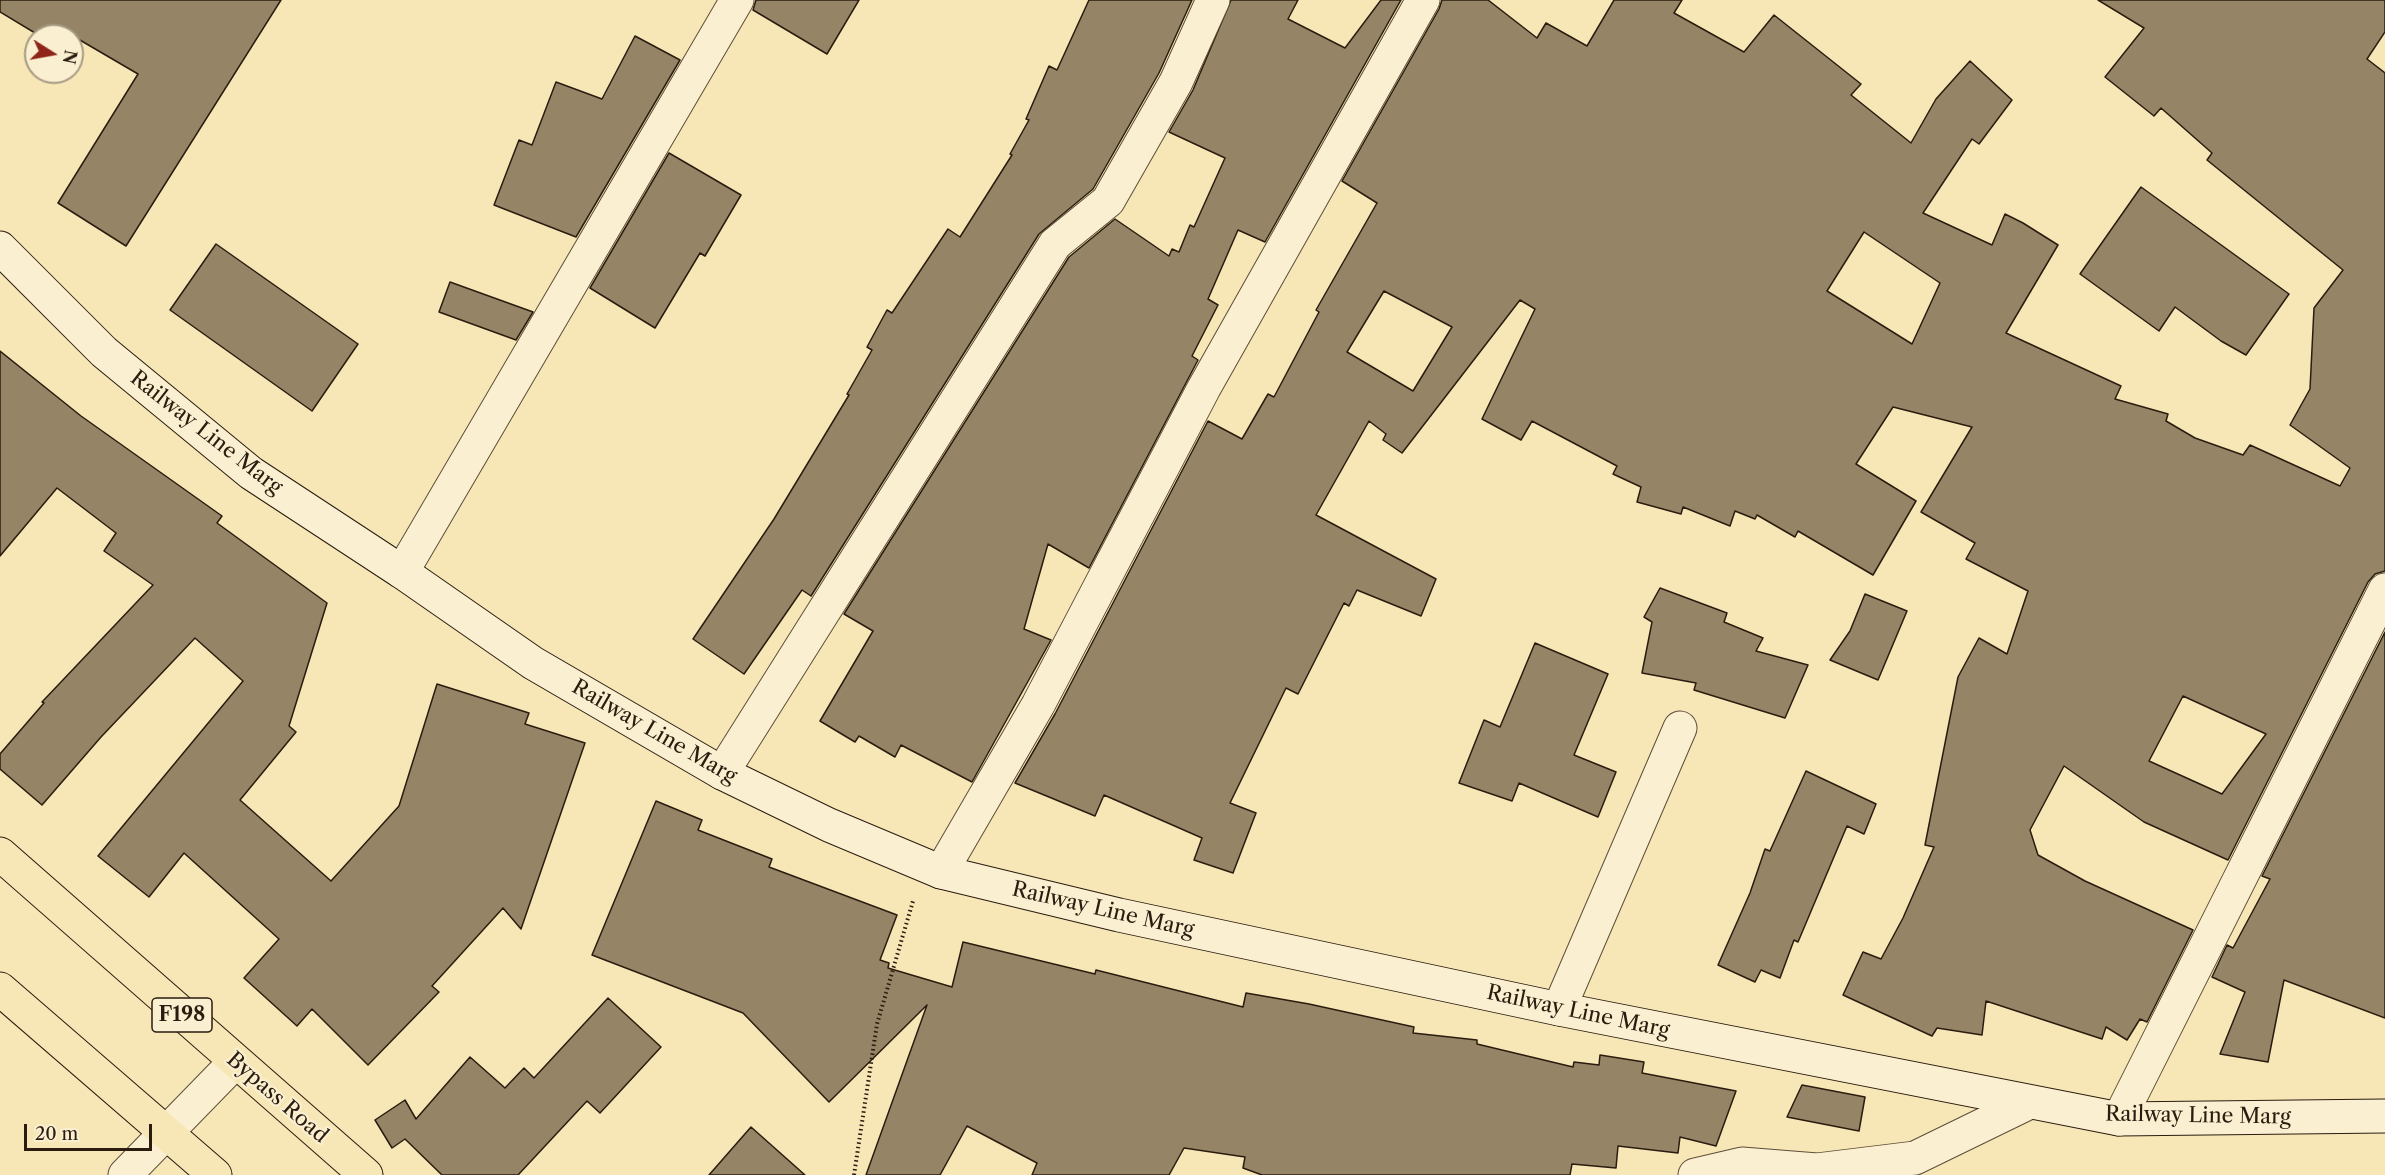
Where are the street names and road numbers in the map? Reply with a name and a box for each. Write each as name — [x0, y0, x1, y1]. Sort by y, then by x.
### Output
street label: Railway Line Marg — [125, 366, 287, 500]
street label: Railway Line Marg — [567, 675, 741, 789]
street label: Railway Line Marg — [1010, 877, 1196, 943]
street label: Railway Line Marg — [1484, 980, 1672, 1044]
road number: F198 — [152, 998, 212, 1032]
street label: Bypass Road — [221, 1047, 333, 1149]
street label: Railway Line Marg — [2105, 1102, 2291, 1130]

